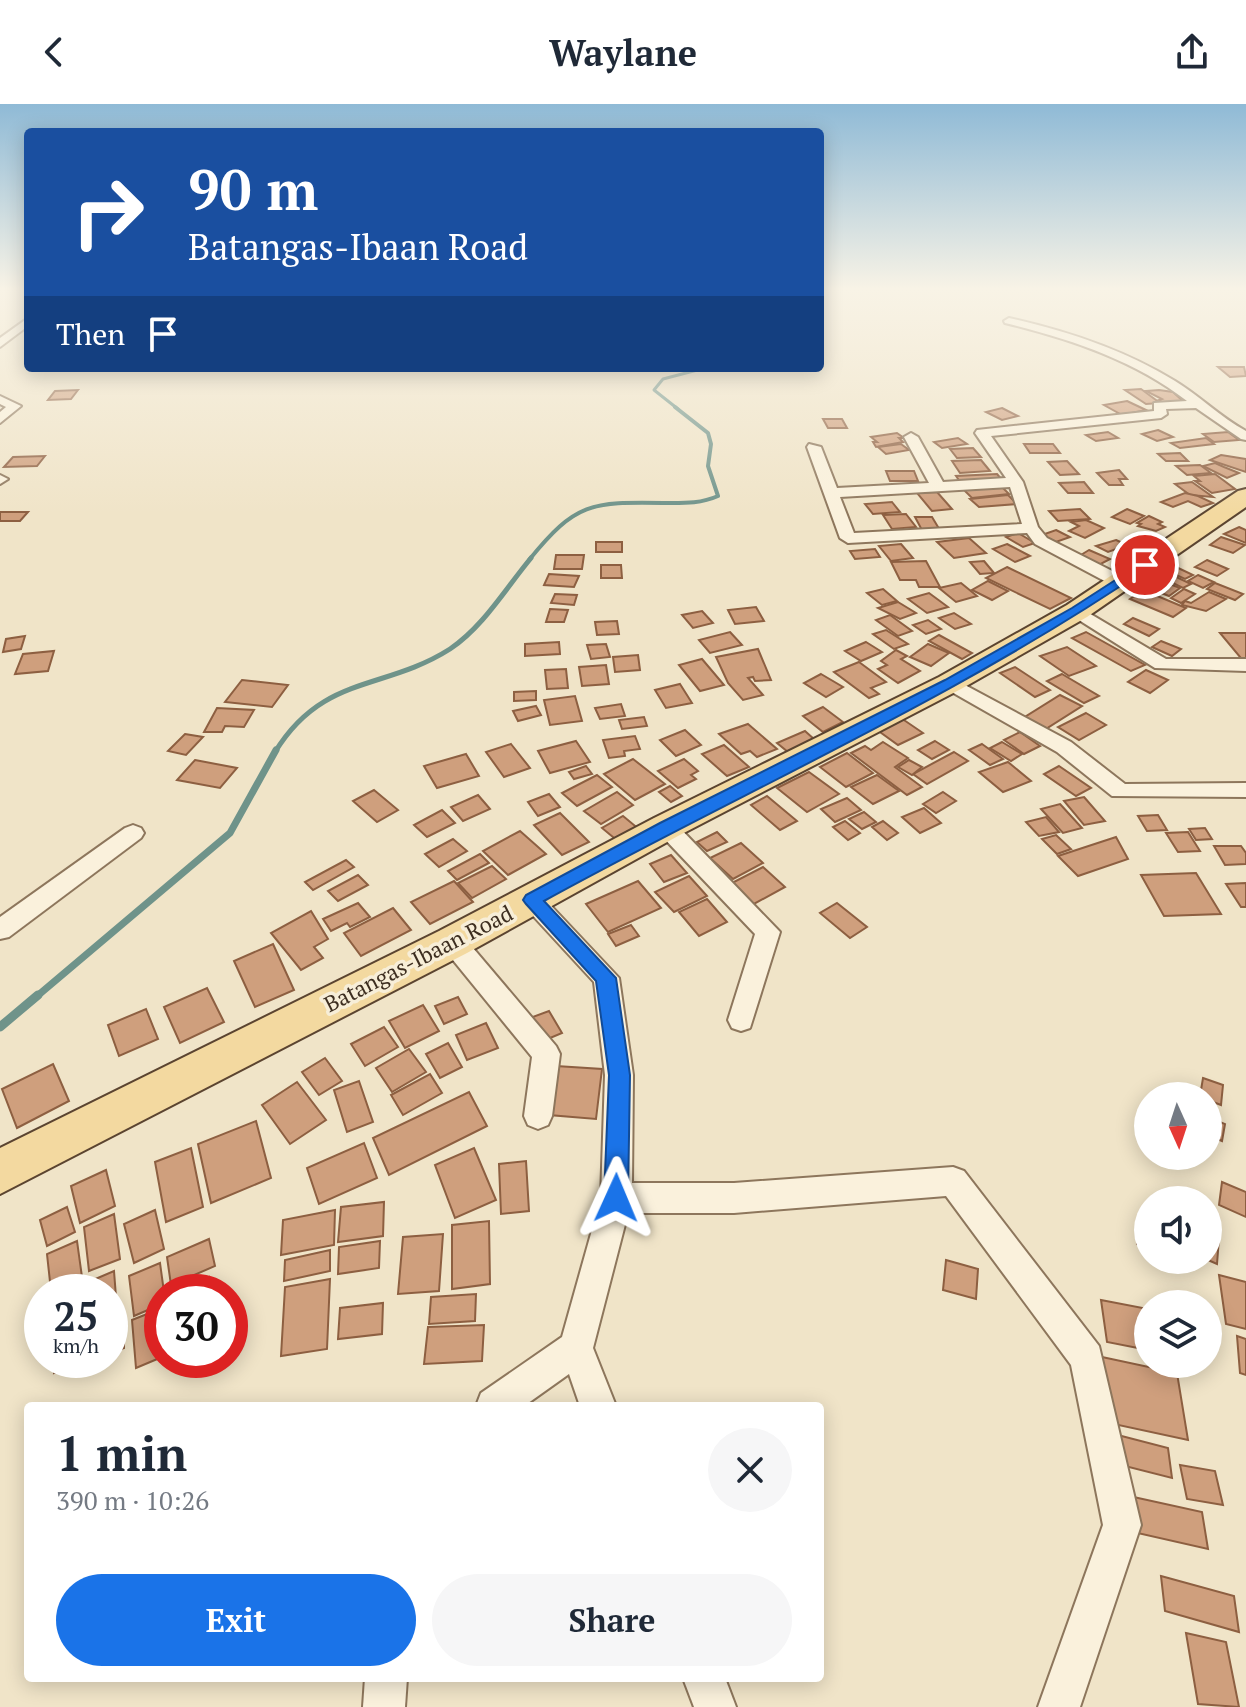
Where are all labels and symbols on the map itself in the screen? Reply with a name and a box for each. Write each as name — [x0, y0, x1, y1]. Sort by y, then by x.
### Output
pin — [1111, 531, 1179, 599]
street label: Batangas-Ibaan Road — [319, 898, 517, 1018]
north arrow — [1134, 1082, 1222, 1170]
position arrow — [574, 1156, 658, 1240]
speed limit sign: 30 — [144, 1274, 248, 1378]

